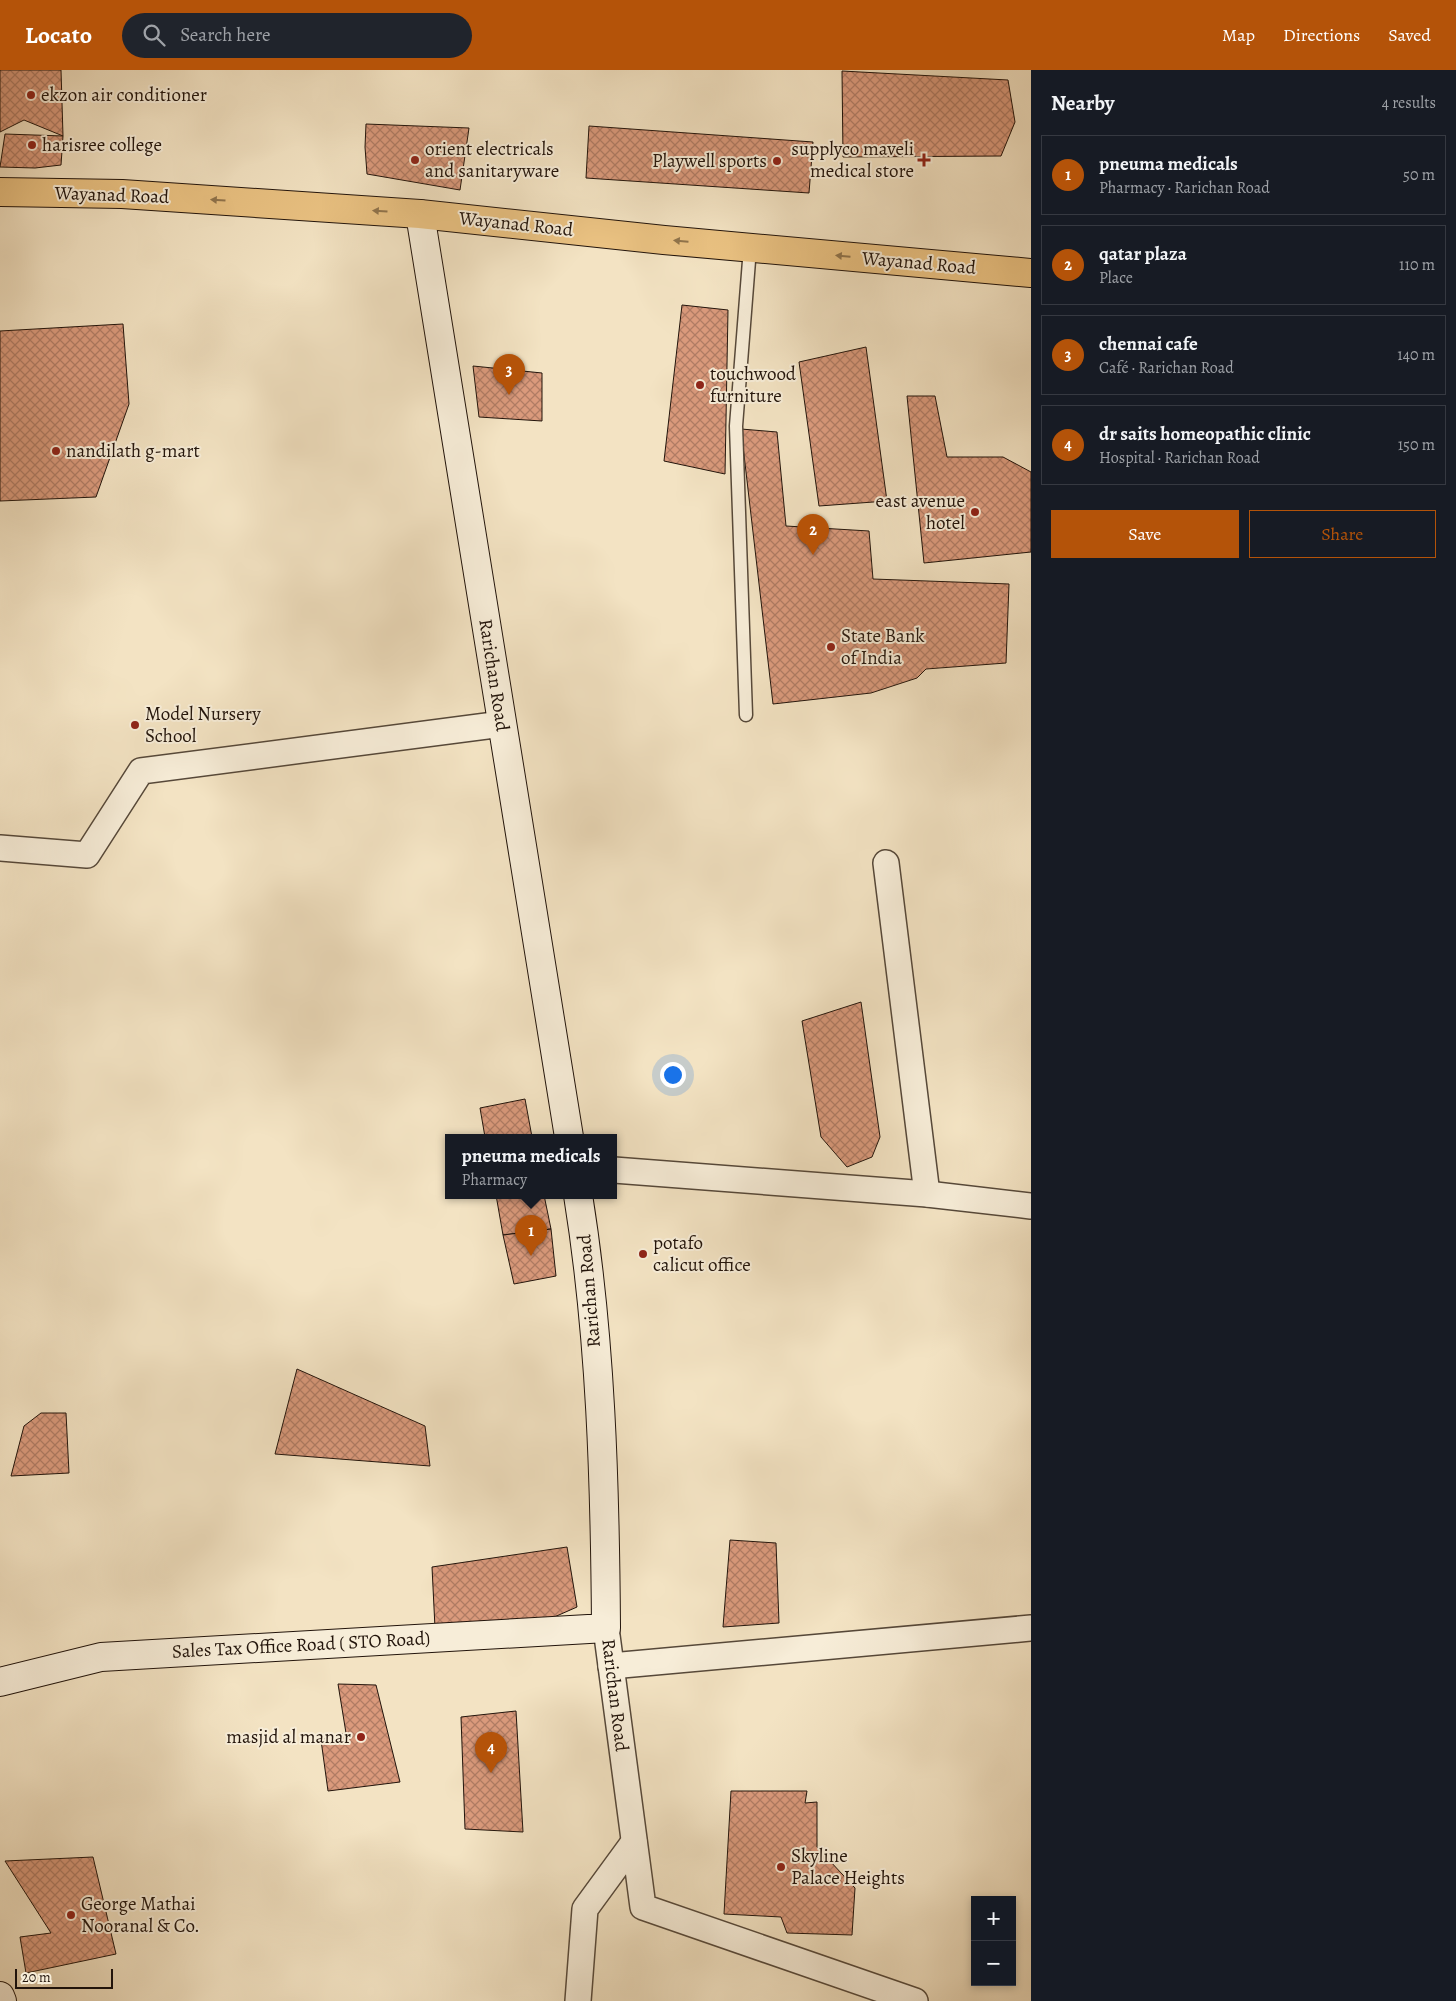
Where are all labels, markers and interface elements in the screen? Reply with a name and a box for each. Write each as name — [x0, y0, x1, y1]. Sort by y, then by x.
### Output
search box — [122, 13, 472, 58]
text: Locato — [25, 19, 92, 51]
icon: search — [140, 21, 168, 49]
text: Search here — [180, 22, 271, 48]
text: Map — [1222, 23, 1255, 47]
text: Directions — [1283, 23, 1360, 47]
text: Saved — [1388, 23, 1431, 47]
place label: ekzon air conditioner — [41, 82, 207, 108]
marker: ekzon air conditioner — [25, 89, 37, 101]
text: Nearby — [1051, 89, 1114, 117]
text: 4 results — [1382, 92, 1436, 114]
place label: harisree college — [42, 132, 162, 158]
place label: orient electricals and sanitaryware — [425, 136, 559, 184]
place label: supplyco maveli medical store — [791, 136, 914, 184]
marker: harisree college — [26, 139, 38, 151]
place label: Playwell sports — [652, 148, 767, 174]
text: pneuma medicals — [1099, 151, 1238, 177]
marker: orient electricals and sanitaryware — [409, 154, 421, 166]
marker: supplyco maveli medical store — [918, 154, 930, 166]
marker: Playwell sports — [771, 155, 783, 167]
text: 1 — [1065, 164, 1071, 186]
text: 50 m — [1403, 164, 1435, 186]
text: Pharmacy · Rarichan Road — [1099, 177, 1270, 199]
street label: Wayanad Road — [53, 180, 170, 210]
one-way arrow — [210, 196, 226, 204]
street label: Wayanad Road — [457, 205, 575, 243]
one-way arrow — [372, 207, 388, 215]
one-way arrow — [673, 237, 689, 245]
text: qatar plaza — [1099, 241, 1187, 267]
street label: Wayanad Road — [860, 245, 978, 281]
one-way arrow — [835, 252, 851, 260]
text: 2 — [1064, 254, 1072, 276]
text: 110 m — [1399, 254, 1435, 276]
text: Place — [1099, 267, 1133, 289]
text: chennai cafe — [1099, 331, 1198, 357]
text: 3 — [1065, 344, 1071, 366]
text: 140 m — [1397, 344, 1435, 366]
pin: 3 — [493, 354, 525, 395]
text: Café · Rarichan Road — [1099, 357, 1234, 379]
place label: touchwood furniture — [710, 361, 797, 409]
marker: touchwood furniture — [694, 379, 706, 391]
text: dr saits homeopathic clinic — [1099, 421, 1311, 447]
text: 4 — [1064, 434, 1072, 456]
text: 150 m — [1398, 434, 1435, 456]
place label: nandilath g-mart — [66, 438, 200, 464]
marker: nandilath g-mart — [50, 445, 62, 457]
text: Hospital · Rarichan Road — [1099, 447, 1260, 469]
place label: east avenue hotel — [876, 488, 965, 536]
marker: east avenue hotel — [969, 506, 981, 518]
button: Save — [1051, 510, 1239, 558]
button: Share — [1249, 510, 1436, 558]
pin: 2 — [797, 514, 829, 555]
street label: Rarichan Road — [472, 617, 516, 734]
place label: State Bank of India — [841, 623, 925, 671]
marker: State Bank of India — [825, 641, 837, 653]
place label: Model Nursery School — [145, 701, 261, 749]
marker: Model Nursery School — [129, 719, 141, 731]
your location — [660, 1062, 686, 1088]
popup — [445, 1134, 617, 1199]
text: pneuma medicals — [462, 1143, 600, 1169]
text: Pharmacy — [462, 1169, 527, 1191]
pin: 1 — [515, 1215, 547, 1256]
place label: potafo calicut office — [653, 1230, 751, 1278]
street label: Rarichan Road — [571, 1233, 607, 1349]
marker: potafo calicut office — [637, 1248, 649, 1260]
street label: Sales Tax Office Road ( STO Road) — [171, 1625, 431, 1665]
street label: Rarichan Road — [595, 1637, 635, 1754]
place label: masjid al manar — [226, 1724, 351, 1750]
marker: masjid al manar — [355, 1731, 367, 1743]
pin: 4 — [475, 1732, 507, 1773]
place label: Skyline Palace Heights — [791, 1843, 905, 1891]
marker: Skyline Palace Heights — [775, 1861, 787, 1873]
place label: George Mathai Nooranal & Co. — [81, 1891, 200, 1939]
map controls — [971, 1896, 1016, 1986]
button: + — [971, 1896, 1016, 1941]
marker: George Mathai Nooranal & Co. — [65, 1909, 77, 1921]
button: − — [971, 1941, 1016, 1986]
scale bar — [15, 1966, 112, 1989]
text: 20 m — [22, 1968, 51, 1987]

